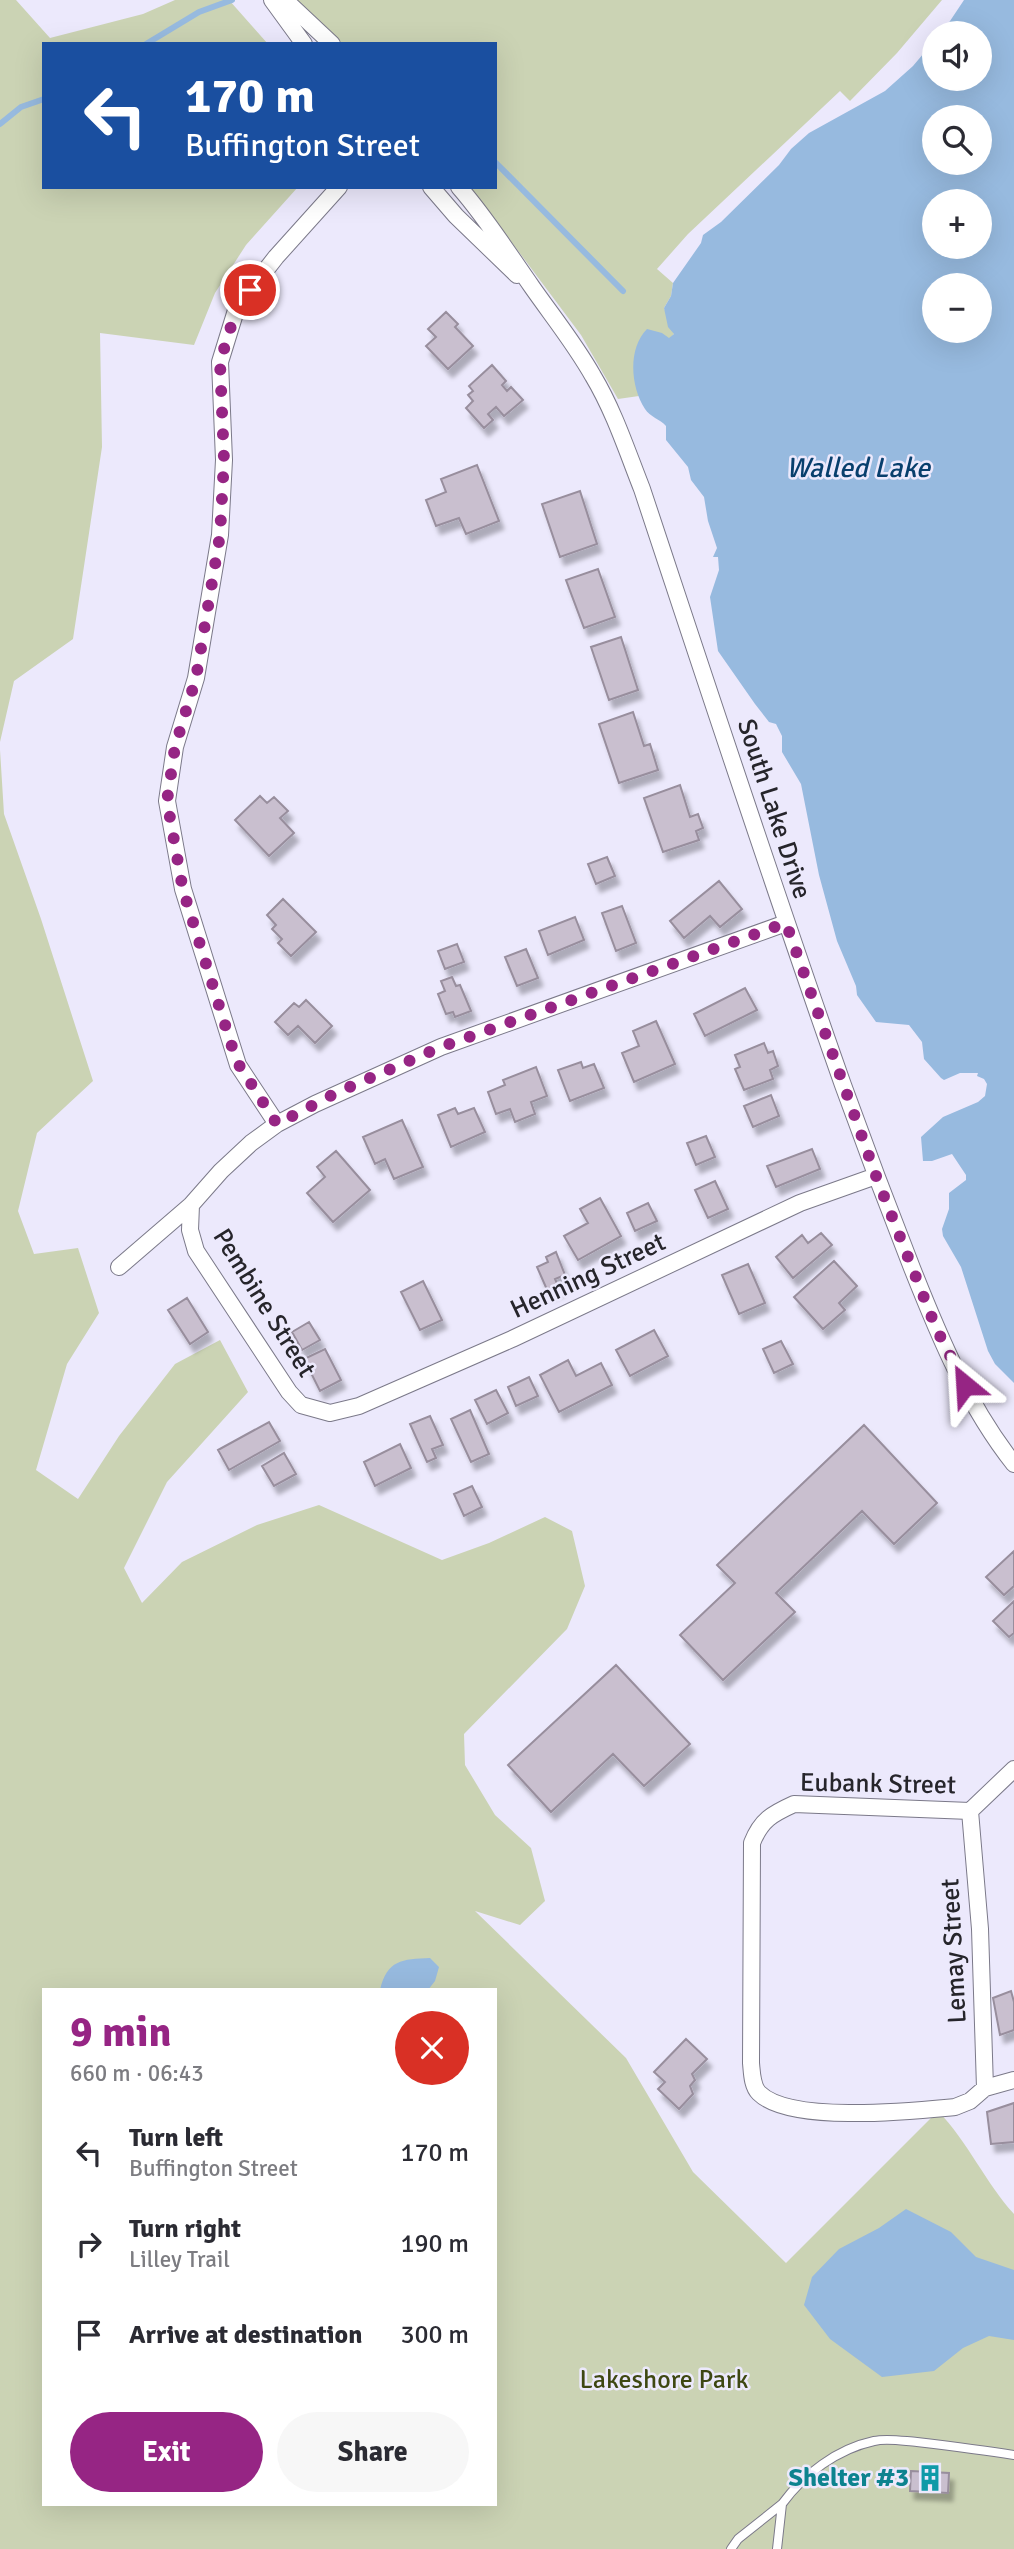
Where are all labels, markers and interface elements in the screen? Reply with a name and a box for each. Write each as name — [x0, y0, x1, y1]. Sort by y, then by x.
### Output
map controls — [922, 21, 992, 343]
button: sound — [922, 21, 992, 91]
text: 170 m — [185, 66, 315, 126]
icon: left — [70, 70, 161, 161]
button: search — [922, 105, 992, 175]
text: Buffington Street — [185, 126, 420, 165]
button: + — [922, 189, 992, 259]
pin — [220, 260, 280, 320]
icon: arrive — [231, 271, 269, 309]
button: − — [922, 273, 992, 343]
water label: Walled Lake — [786, 451, 932, 485]
street label: South Lake Drive — [730, 715, 818, 903]
street label: Pembine Street — [206, 1223, 322, 1383]
street label: Henning Street — [505, 1226, 671, 1326]
position arrow — [928, 1348, 1002, 1422]
street label: Eubank Street — [800, 1767, 956, 1801]
street label: Lemay Street — [934, 1878, 974, 2024]
text: 9 min — [70, 2007, 171, 2058]
button: close — [395, 2011, 469, 2085]
text: 660 m · 06:43 — [70, 2059, 204, 2088]
text: Turn left — [129, 2122, 223, 2154]
icon: left — [70, 2134, 108, 2172]
text: 170 m — [400, 2137, 469, 2169]
text: Buffington Street — [129, 2154, 298, 2183]
text: Turn right — [129, 2213, 241, 2245]
icon: right — [70, 2225, 108, 2263]
text: 190 m — [400, 2228, 469, 2260]
text: Lilley Trail — [129, 2245, 230, 2274]
icon: arrive — [70, 2316, 108, 2354]
text: Arrive at destination — [129, 2319, 362, 2351]
text: 300 m — [400, 2319, 469, 2351]
park label: Lakeshore Park — [580, 2364, 748, 2396]
button: Exit — [70, 2412, 263, 2492]
button: Share — [277, 2412, 469, 2492]
place label: Shelter #3 — [789, 2462, 909, 2494]
building icon: Shelter #3 — [915, 2463, 945, 2493]

